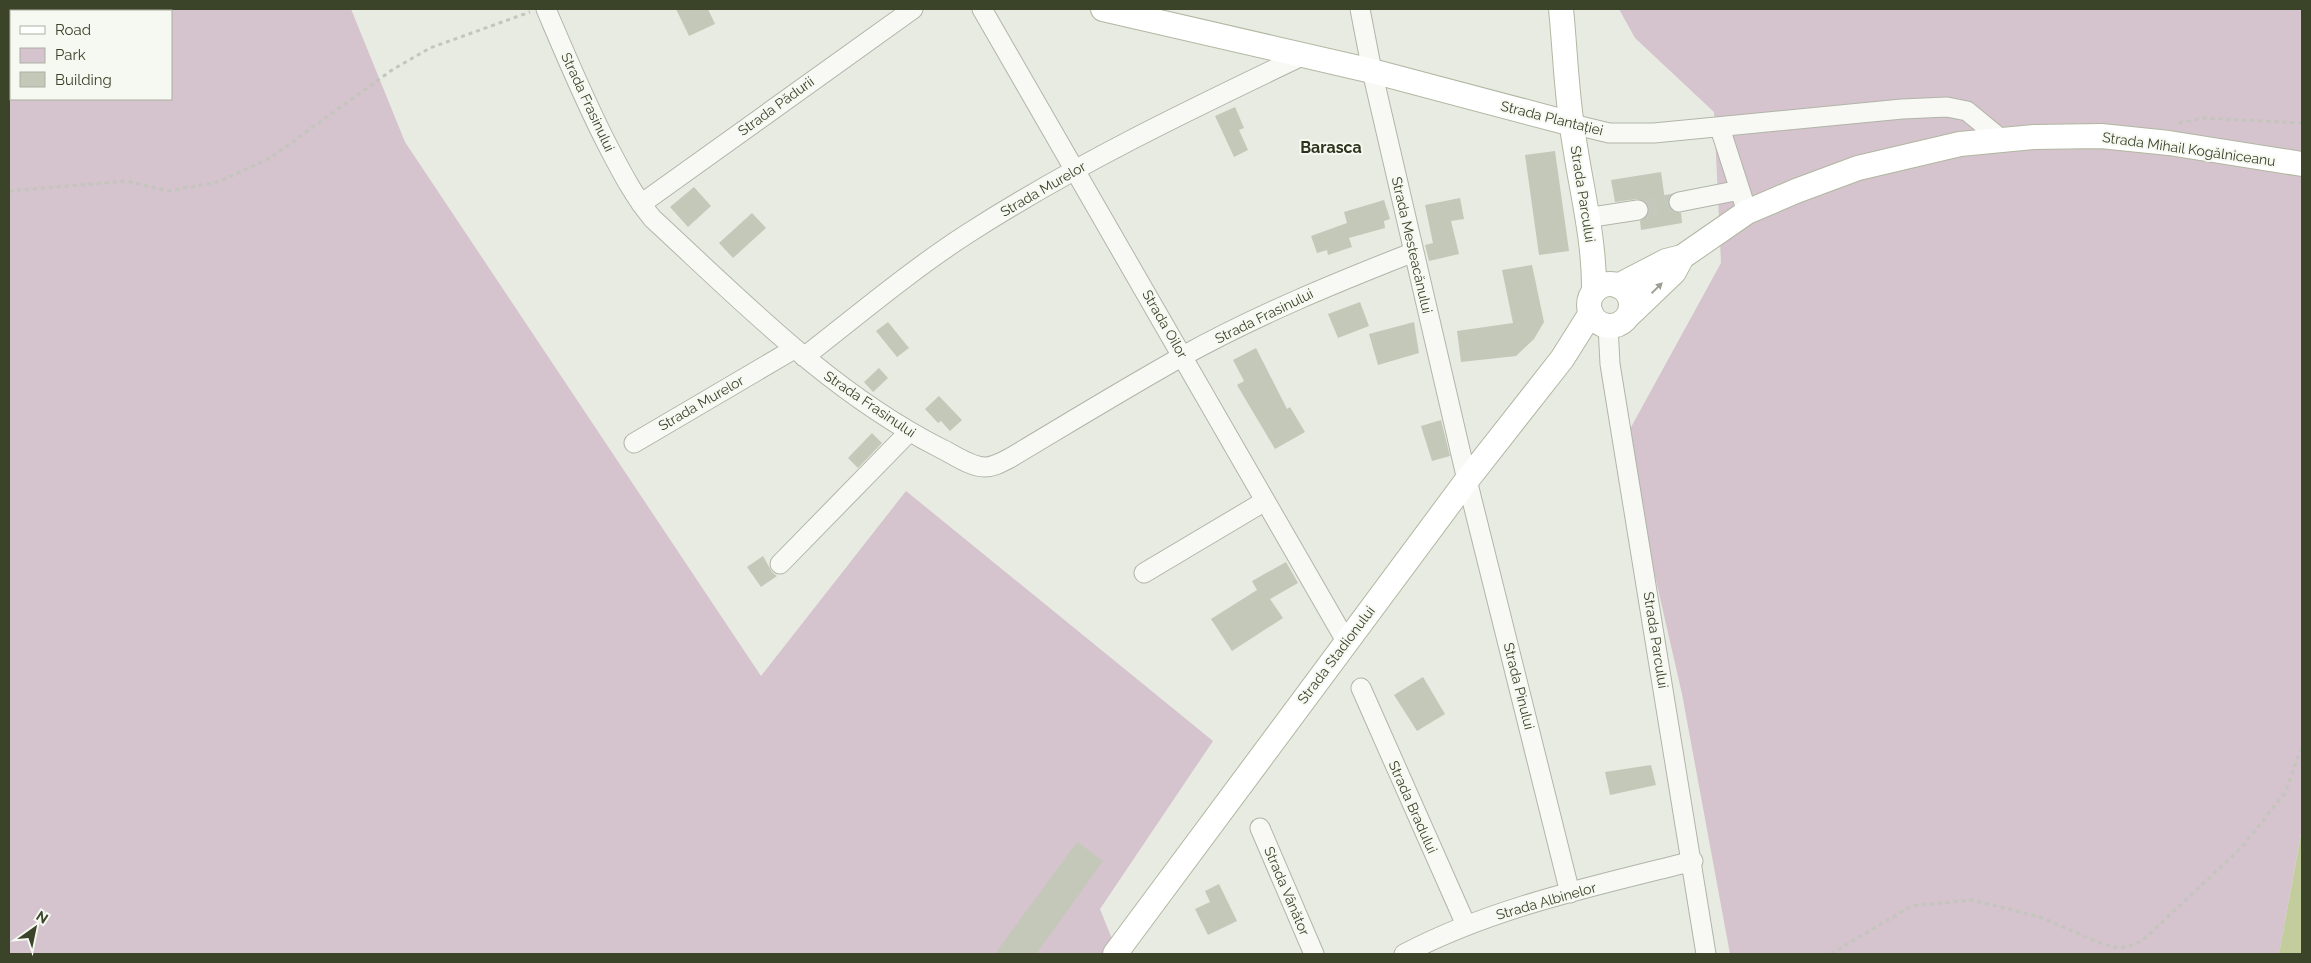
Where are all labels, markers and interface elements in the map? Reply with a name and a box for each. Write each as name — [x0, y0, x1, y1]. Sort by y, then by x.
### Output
legend — [10, 10, 172, 100]
text: Road — [55, 21, 91, 39]
text: Park — [55, 46, 86, 64]
street label: Strada Frasinului — [558, 50, 618, 154]
text: Building — [55, 71, 112, 89]
street label: Strada Pădurii — [735, 73, 817, 139]
street label: Strada Plantației — [1499, 98, 1605, 138]
street label: Strada Mihail Kogălniceanu — [2101, 129, 2277, 169]
district label: Barasca — [1300, 138, 1362, 157]
street label: Strada Parcului — [1567, 145, 1599, 243]
street label: Strada Murelor — [997, 158, 1089, 220]
street label: Strada Mesteacănului — [1388, 175, 1436, 315]
one-way arrow — [1651, 282, 1663, 294]
street label: Strada Frasinului — [1212, 285, 1316, 347]
street label: Strada Oilor — [1139, 287, 1191, 361]
street label: Strada Frasinului — [821, 367, 919, 441]
street label: Strada Murelor — [655, 372, 747, 434]
street label: Strada Parcului — [1640, 591, 1672, 689]
street label: Strada Stadionului — [1294, 603, 1378, 707]
street label: Strada Pinului — [1500, 641, 1538, 731]
street label: Strada Bradului — [1385, 758, 1441, 856]
street label: Strada Vânător — [1261, 844, 1313, 938]
street label: Strada Albinelor — [1494, 879, 1598, 923]
north arrow — [10, 903, 60, 953]
text: N — [33, 907, 51, 927]

